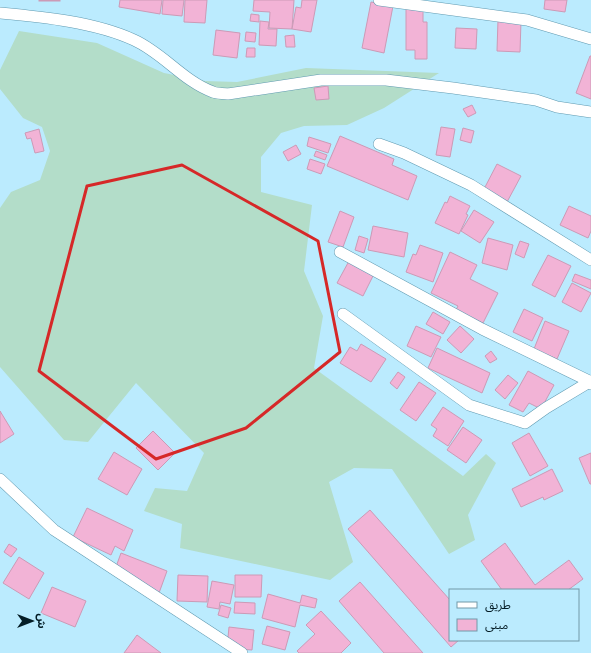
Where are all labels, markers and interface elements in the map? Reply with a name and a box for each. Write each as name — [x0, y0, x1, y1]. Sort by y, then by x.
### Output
legend — [449, 589, 579, 641]
text: طريق — [485, 596, 511, 613]
north arrow — [12, 601, 52, 641]
text: ش — [35, 613, 50, 629]
text: مبنى — [485, 616, 508, 633]

